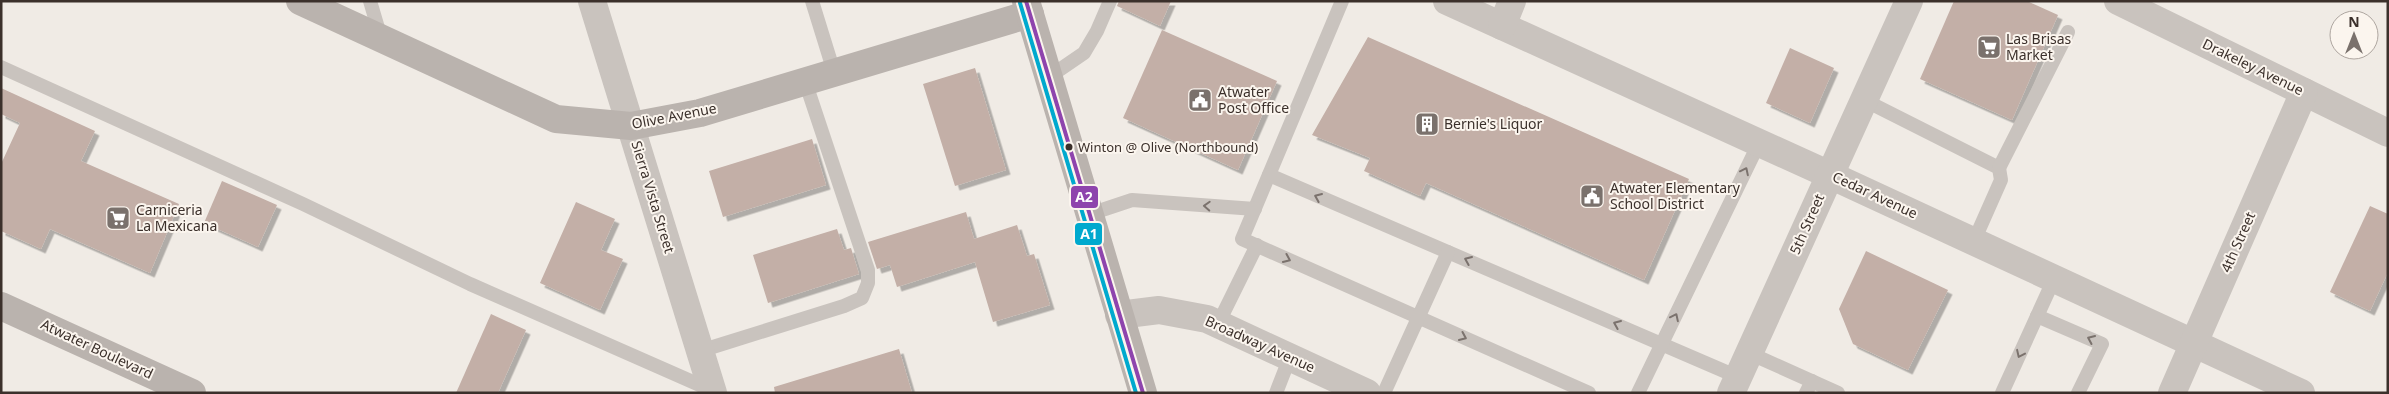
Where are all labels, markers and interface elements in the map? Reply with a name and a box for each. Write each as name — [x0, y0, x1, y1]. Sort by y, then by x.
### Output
north arrow — [2329, 10, 2379, 60]
text: N — [2348, 12, 2360, 31]
place label: Las Brisas Market — [2006, 29, 2072, 64]
supermarket icon: Las Brisas Market — [1976, 34, 2002, 60]
street label: Drakeley Avenue — [2200, 34, 2307, 99]
place label: Atwater Post Office — [1218, 82, 1289, 117]
public building icon: Atwater Post Office — [1187, 87, 1213, 113]
street label: Olive Avenue — [630, 98, 718, 133]
building icon: Bernie's Liquor — [1414, 111, 1440, 137]
place label: Bernie's Liquor — [1444, 114, 1543, 133]
street label: Sierra Vista Street — [627, 138, 680, 255]
place label: Winton @ Olive (Northbound) — [1078, 138, 1258, 156]
marker: Winton @ Olive (Northbound) — [1064, 142, 1074, 152]
one-way arrow — [1739, 167, 1750, 176]
street label: Cedar Avenue — [1830, 167, 1921, 223]
place label: Atwater Elementary School District — [1610, 178, 1741, 213]
public building icon: Atwater Elementary School District — [1579, 183, 1605, 209]
line badge: A2 — [1070, 185, 1099, 209]
text: A2 — [1075, 187, 1093, 206]
street label: 5th Street — [1785, 190, 1828, 257]
one-way arrow — [1315, 192, 1323, 202]
place label: Carniceria La Mexicana — [136, 200, 217, 235]
one-way arrow — [1202, 201, 1210, 212]
supermarket icon: Carniceria La Mexicana — [105, 205, 131, 231]
street label: 4th Street — [2216, 208, 2259, 275]
line badge: A1 — [1074, 222, 1103, 246]
text: A1 — [1080, 224, 1098, 243]
one-way arrow — [1282, 252, 1291, 263]
one-way arrow — [1464, 256, 1473, 267]
street label: Broadway Avenue — [1202, 311, 1318, 376]
one-way arrow — [1669, 313, 1679, 322]
street label: Atwater Boulevard — [38, 314, 156, 383]
one-way arrow — [1613, 320, 1622, 331]
one-way arrow — [1458, 330, 1467, 341]
one-way arrow — [2087, 335, 2096, 346]
one-way arrow — [2015, 349, 2026, 358]

